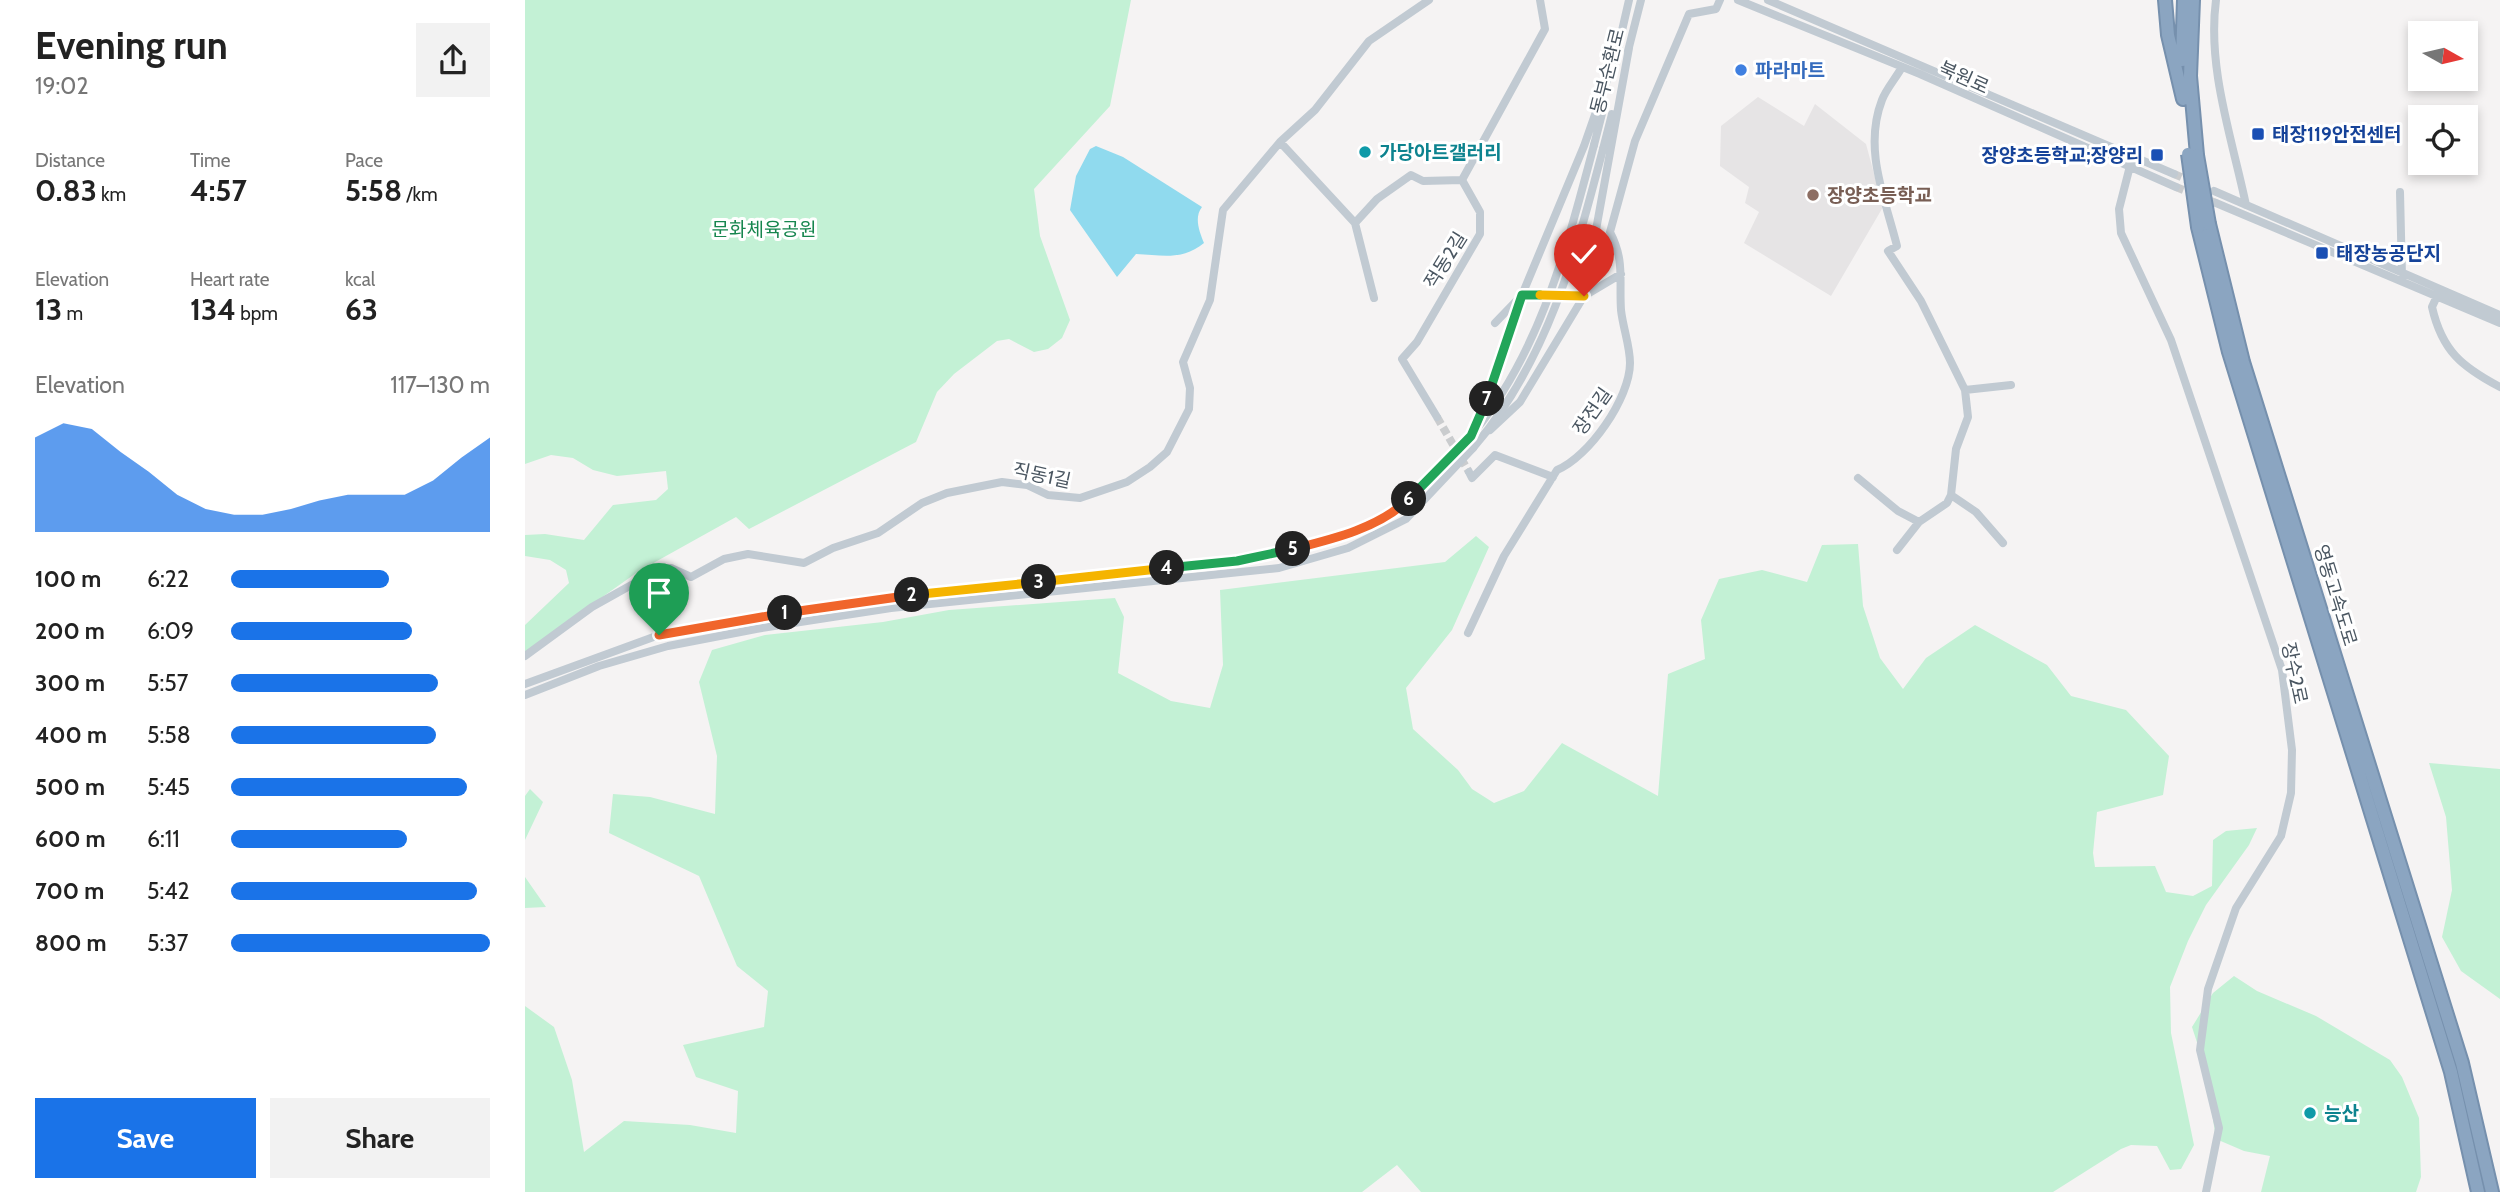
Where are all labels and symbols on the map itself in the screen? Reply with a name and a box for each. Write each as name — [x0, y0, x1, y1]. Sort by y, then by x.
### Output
north arrow — [2408, 21, 2478, 91]
street label: 동부순환로 — [1586, 26, 1629, 116]
street label: 북원로 — [1935, 56, 1992, 99]
place label: 파라마트 — [1755, 59, 1825, 82]
marker: 파라마트 — [1733, 62, 1749, 78]
place label: 태장119안전센터 — [2272, 123, 2402, 146]
marker: 태장119안전센터 — [2250, 126, 2266, 142]
place label: 가당아트갤러리 — [1379, 141, 1501, 164]
marker: 가당아트갤러리 — [1357, 144, 1373, 160]
place label: 장양초등학교;장양리 — [1981, 144, 2143, 167]
marker: 장양초등학교;장양리 — [2149, 147, 2165, 163]
place label: 장양초등학교 — [1827, 184, 1932, 207]
marker: 장양초등학교 — [1805, 187, 1821, 203]
park label: 문화체육공원 — [712, 218, 816, 241]
pin — [1554, 224, 1614, 296]
street label: 적동2길 — [1419, 228, 1472, 293]
place label: 태장농공단지 — [2336, 242, 2441, 265]
marker: 태장농공단지 — [2314, 245, 2330, 261]
pin: 7 — [1469, 382, 1504, 416]
street label: 장전길 — [1568, 383, 1617, 439]
street label: 직동1길 — [1011, 458, 1073, 493]
pin: 6 — [1391, 482, 1427, 516]
pin: 5 — [1275, 532, 1311, 566]
street label: 영동고속도로 — [2309, 542, 2362, 649]
pin: 4 — [1149, 550, 1185, 586]
pin — [629, 563, 689, 635]
pin: 3 — [1021, 564, 1057, 600]
pin: 2 — [895, 578, 929, 612]
pin: 1 — [768, 596, 803, 630]
street label: 장수2로 — [2277, 640, 2312, 706]
place label: 능산 — [2324, 1102, 2359, 1125]
marker: 능산 — [2302, 1105, 2318, 1121]

